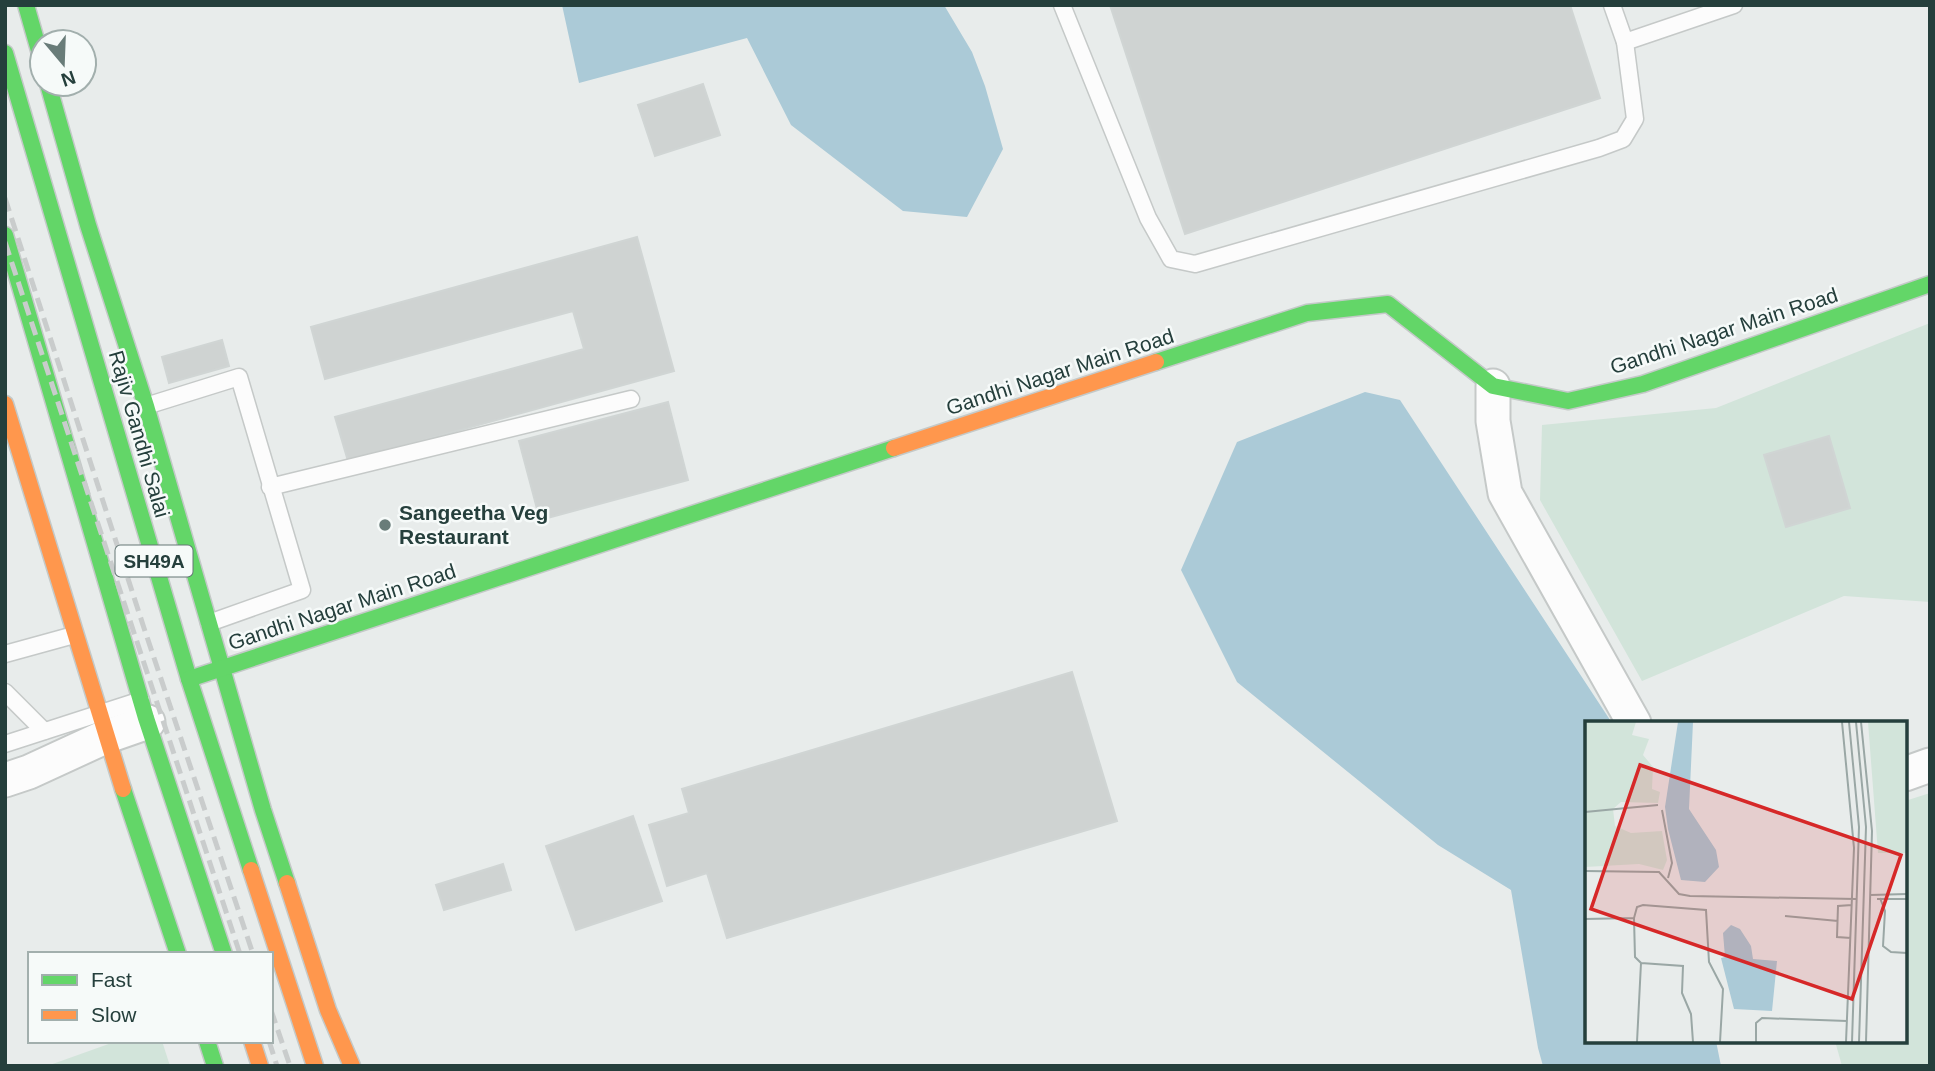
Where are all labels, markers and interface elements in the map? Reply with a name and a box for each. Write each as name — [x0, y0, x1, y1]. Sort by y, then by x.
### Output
north arrow — [28, 28, 98, 98]
text: N — [58, 66, 78, 91]
street label: Gandhi Nagar Main Road — [1607, 283, 1841, 378]
street label: Gandhi Nagar Main Road — [943, 324, 1177, 419]
street label: Rajiv Gandhi Salai — [105, 348, 174, 520]
place label: Sangeetha Veg Restaurant — [399, 501, 548, 548]
marker: Sangeetha Veg Restaurant — [377, 517, 393, 533]
road number: SH49A — [116, 546, 192, 576]
street label: Gandhi Nagar Main Road — [225, 559, 459, 654]
inset map — [1585, 721, 1907, 1043]
legend — [28, 952, 273, 1043]
text: Fast — [91, 968, 132, 991]
text: Slow — [91, 1003, 137, 1026]

